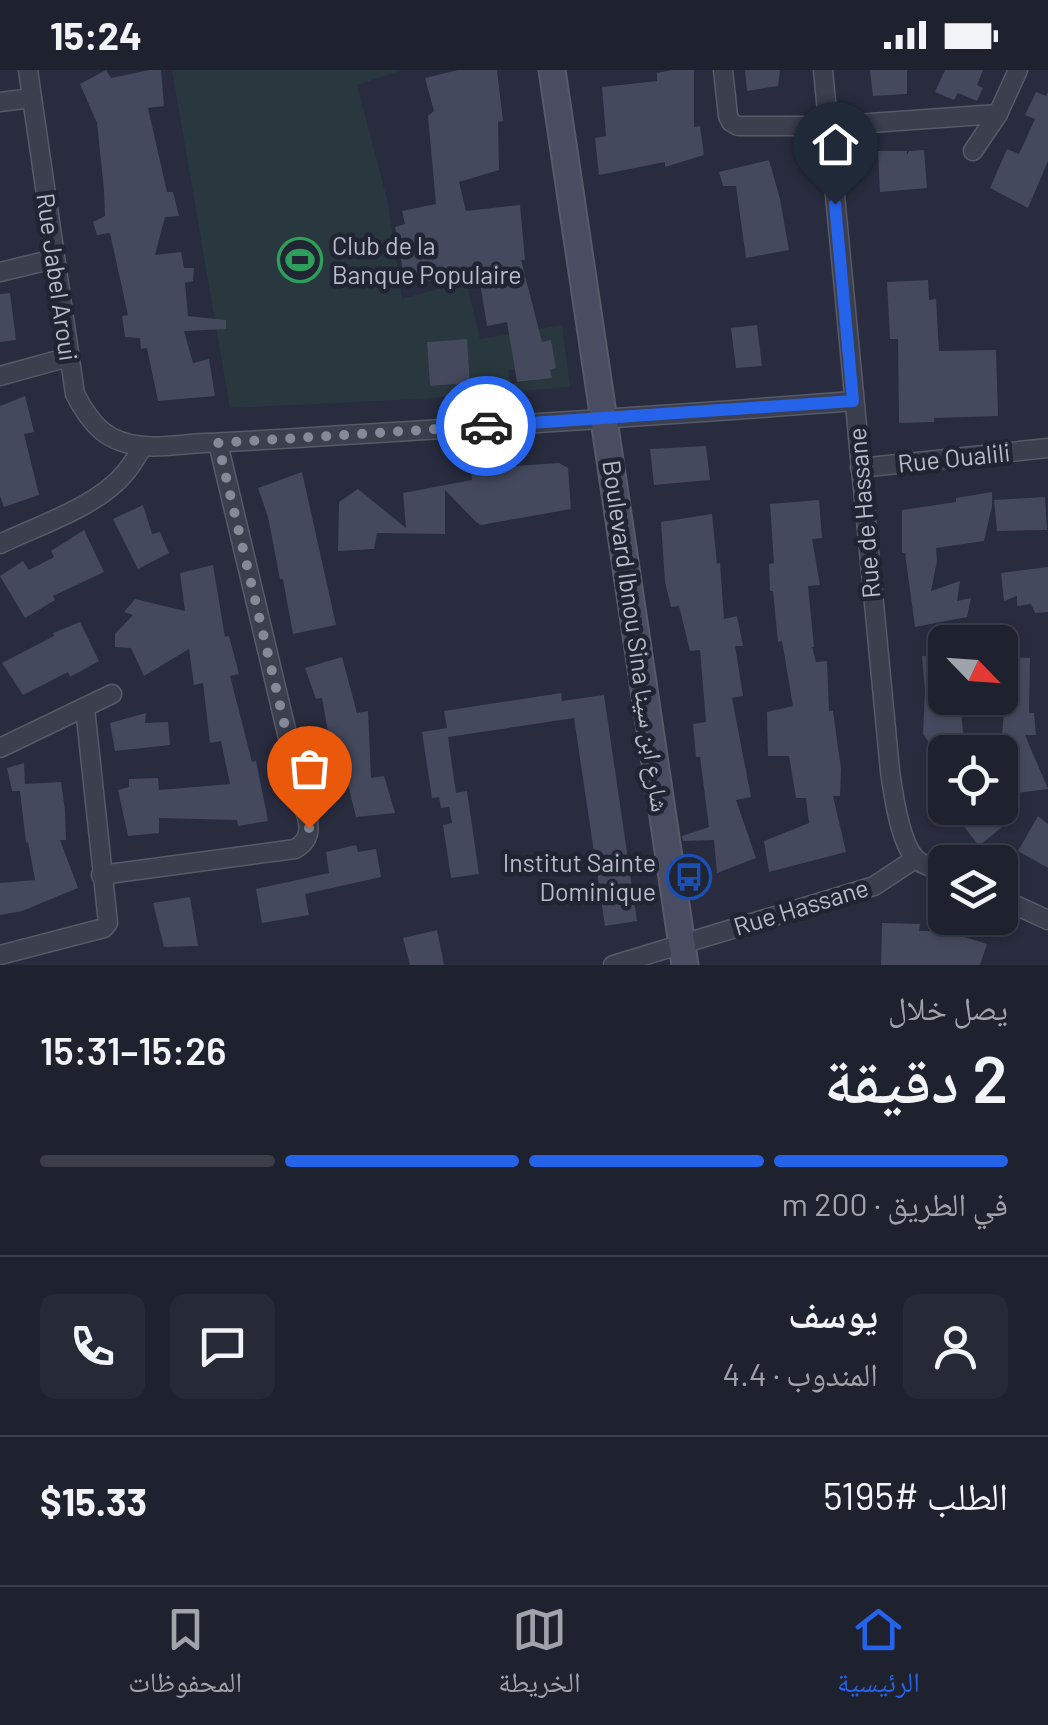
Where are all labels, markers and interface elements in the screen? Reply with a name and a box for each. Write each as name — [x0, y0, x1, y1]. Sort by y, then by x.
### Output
text: 15:24 — [50, 12, 142, 58]
pin — [793, 102, 878, 205]
icon: home — [808, 117, 863, 172]
street label: Rue Jabel Aroui — [31, 191, 85, 363]
place label: Club de la Banque Populaire — [332, 230, 522, 289]
sports icon: Club de la Banque Populaire — [277, 237, 323, 283]
courier — [436, 376, 536, 476]
icon: car — [459, 399, 514, 454]
street label: Rue de Hassane — [841, 427, 885, 600]
street label: Rue Oualili — [896, 436, 1012, 478]
street label: Boulevard Ibnou Sina شارع ابن سينا — [595, 458, 677, 814]
north arrow — [928, 625, 1018, 715]
map controls — [928, 625, 1018, 935]
pin — [267, 726, 352, 829]
button: locate — [928, 735, 1018, 825]
icon: bag — [282, 741, 337, 796]
button: layers — [928, 845, 1018, 935]
place label: Institut Sainte Dominique — [503, 847, 656, 906]
bus stop icon: Institut Sainte Dominique — [666, 854, 712, 900]
street label: Rue Hassane — [730, 871, 872, 941]
text: يصل خلال — [888, 988, 1008, 1026]
text: 15:26–15:31 — [40, 1027, 226, 1073]
text: 2 دقيقة — [824, 1038, 1008, 1116]
text: في الطريق · 200 m — [781, 1184, 1008, 1222]
text: يوسف — [788, 1290, 878, 1336]
button: phone — [40, 1294, 145, 1399]
button: chat — [170, 1294, 275, 1399]
button: person — [903, 1294, 1008, 1399]
text: المندوب · 4.4 — [722, 1354, 878, 1392]
text: الطلب #5195 — [823, 1472, 1008, 1518]
text: $15.33 — [40, 1478, 147, 1524]
tab: المحفوظات — [128, 1602, 242, 1710]
tab: الخريطة — [498, 1602, 581, 1710]
tab: الرئيسية — [837, 1602, 920, 1710]

